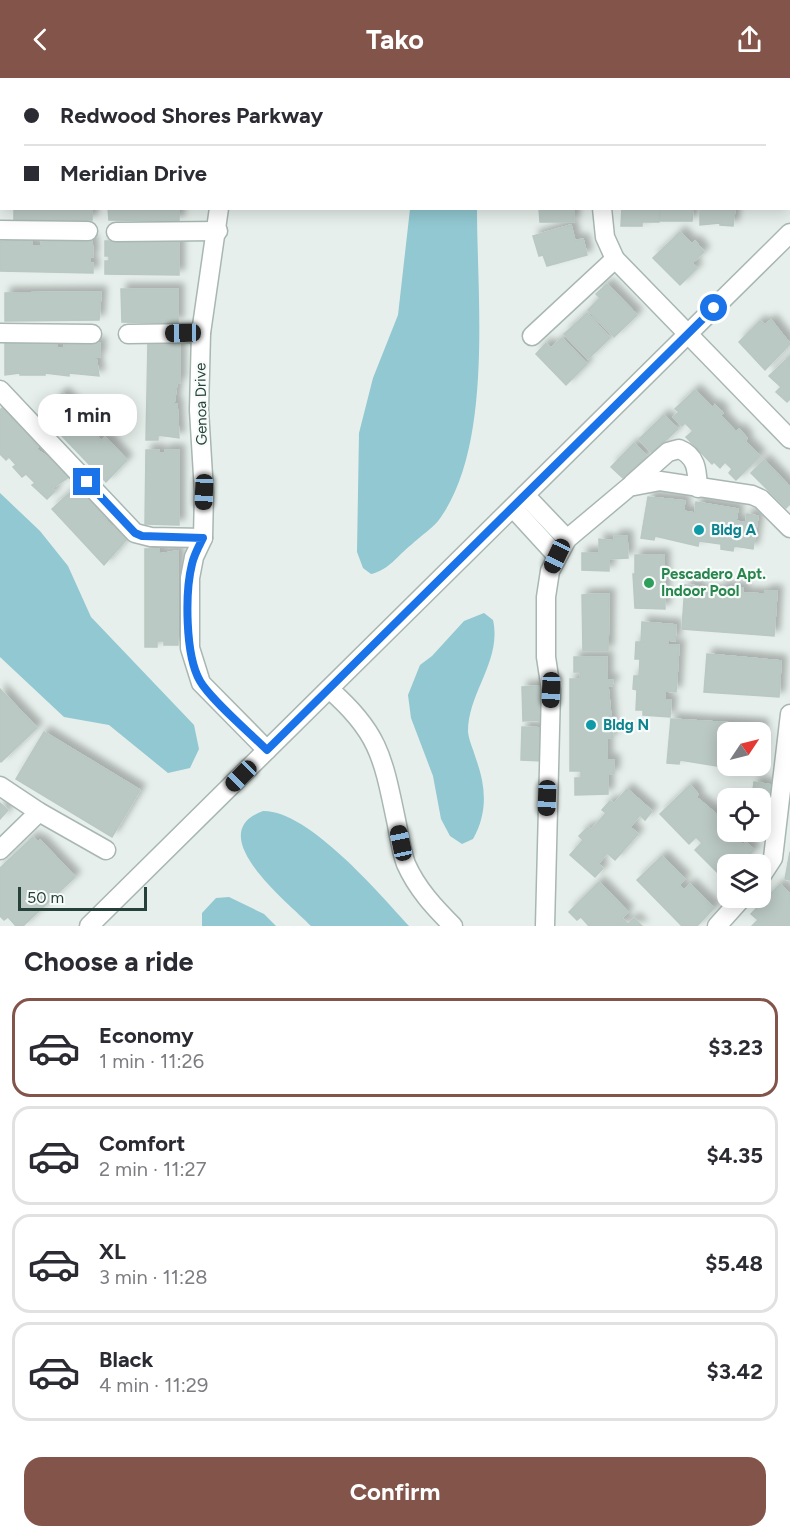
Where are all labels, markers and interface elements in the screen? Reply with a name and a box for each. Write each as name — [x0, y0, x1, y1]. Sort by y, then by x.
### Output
icon: back — [24, 23, 57, 56]
text: Tako — [366, 23, 424, 56]
icon: share — [733, 23, 766, 56]
text: Redwood Shores Parkway — [60, 102, 323, 129]
text: Meridian Drive — [60, 160, 207, 187]
route start — [700, 294, 727, 321]
car — [165, 324, 201, 342]
street label: Genoa Drive — [191, 362, 211, 446]
callout: 1 min — [38, 395, 136, 437]
text: 1 min — [64, 403, 111, 427]
route end — [73, 468, 100, 495]
car — [194, 474, 214, 510]
place label: Bldg A — [711, 521, 756, 539]
marker: Bldg A — [692, 523, 706, 537]
car — [541, 536, 573, 576]
place label: Pescadero Apt. Indoor Pool — [661, 565, 766, 600]
marker: Pescadero Apt. Indoor Pool — [642, 576, 656, 590]
car — [541, 672, 561, 708]
place label: Bldg N — [603, 716, 649, 734]
marker: Bldg N — [584, 718, 598, 732]
north arrow — [717, 722, 771, 776]
map controls — [717, 722, 771, 908]
car — [222, 757, 260, 795]
car — [537, 780, 557, 816]
button: locate — [717, 788, 771, 842]
car — [388, 824, 414, 862]
button: layers — [717, 854, 771, 908]
scale bar — [18, 884, 147, 911]
text: 50 m — [27, 888, 64, 907]
text: Choose a ride — [24, 945, 193, 978]
icon: car — [27, 1021, 81, 1075]
text: Economy — [99, 1022, 194, 1049]
text: $3.23 — [708, 1034, 763, 1061]
text: 1 min · 11:26 — [99, 1049, 204, 1073]
icon: car — [27, 1129, 81, 1183]
text: Comfort — [99, 1130, 185, 1157]
text: $4.35 — [706, 1142, 763, 1169]
text: 2 min · 11:27 — [99, 1157, 206, 1181]
icon: car — [27, 1237, 81, 1291]
text: XL — [99, 1238, 126, 1265]
text: $5.48 — [705, 1250, 763, 1277]
text: 3 min · 11:28 — [99, 1265, 208, 1289]
icon: car — [27, 1345, 81, 1399]
text: Black — [99, 1346, 153, 1373]
text: $3.42 — [706, 1358, 763, 1385]
text: 4 min · 11:29 — [99, 1373, 208, 1397]
button: Confirm — [24, 1457, 766, 1526]

